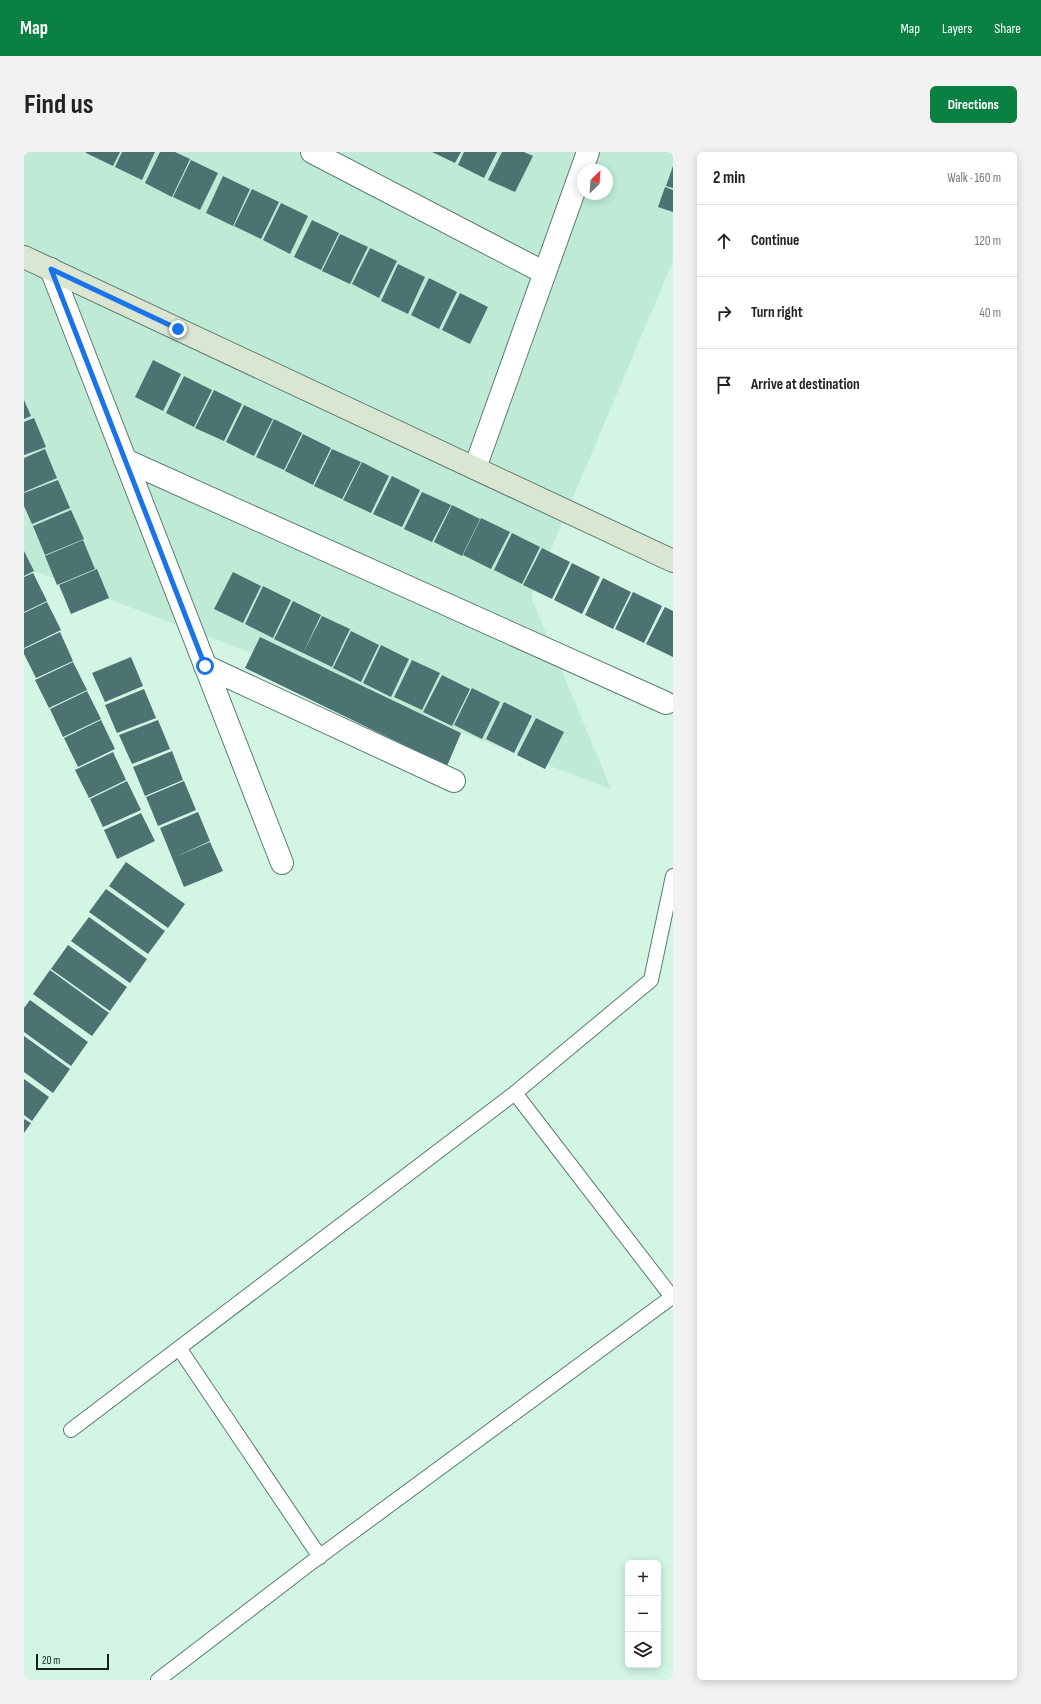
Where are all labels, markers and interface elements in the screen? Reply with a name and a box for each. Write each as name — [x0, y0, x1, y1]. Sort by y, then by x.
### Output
text: Map — [20, 17, 48, 40]
text: Map — [900, 20, 920, 37]
text: Layers — [942, 20, 972, 37]
text: Share — [994, 20, 1021, 37]
button: Directions — [930, 86, 1017, 123]
text: Find us — [24, 88, 93, 121]
north arrow — [577, 164, 613, 200]
text: 2 min — [713, 168, 745, 188]
text: Walk · 160 m — [947, 170, 1001, 186]
icon: ahead — [713, 230, 735, 252]
text: Continue — [751, 231, 800, 250]
text: 120 m — [975, 233, 1001, 249]
icon: right — [713, 302, 735, 324]
text: Turn right — [751, 303, 803, 322]
text: 40 m — [979, 305, 1001, 321]
route end — [169, 320, 187, 338]
icon: arrive — [713, 374, 735, 396]
text: Arrive at destination — [751, 375, 860, 394]
route start — [196, 657, 214, 675]
map controls — [625, 1560, 661, 1668]
button: + — [625, 1560, 661, 1596]
button: − — [625, 1596, 661, 1632]
button: layers — [625, 1632, 661, 1668]
scale bar — [36, 1652, 109, 1671]
text: 20 m — [42, 1654, 60, 1667]

